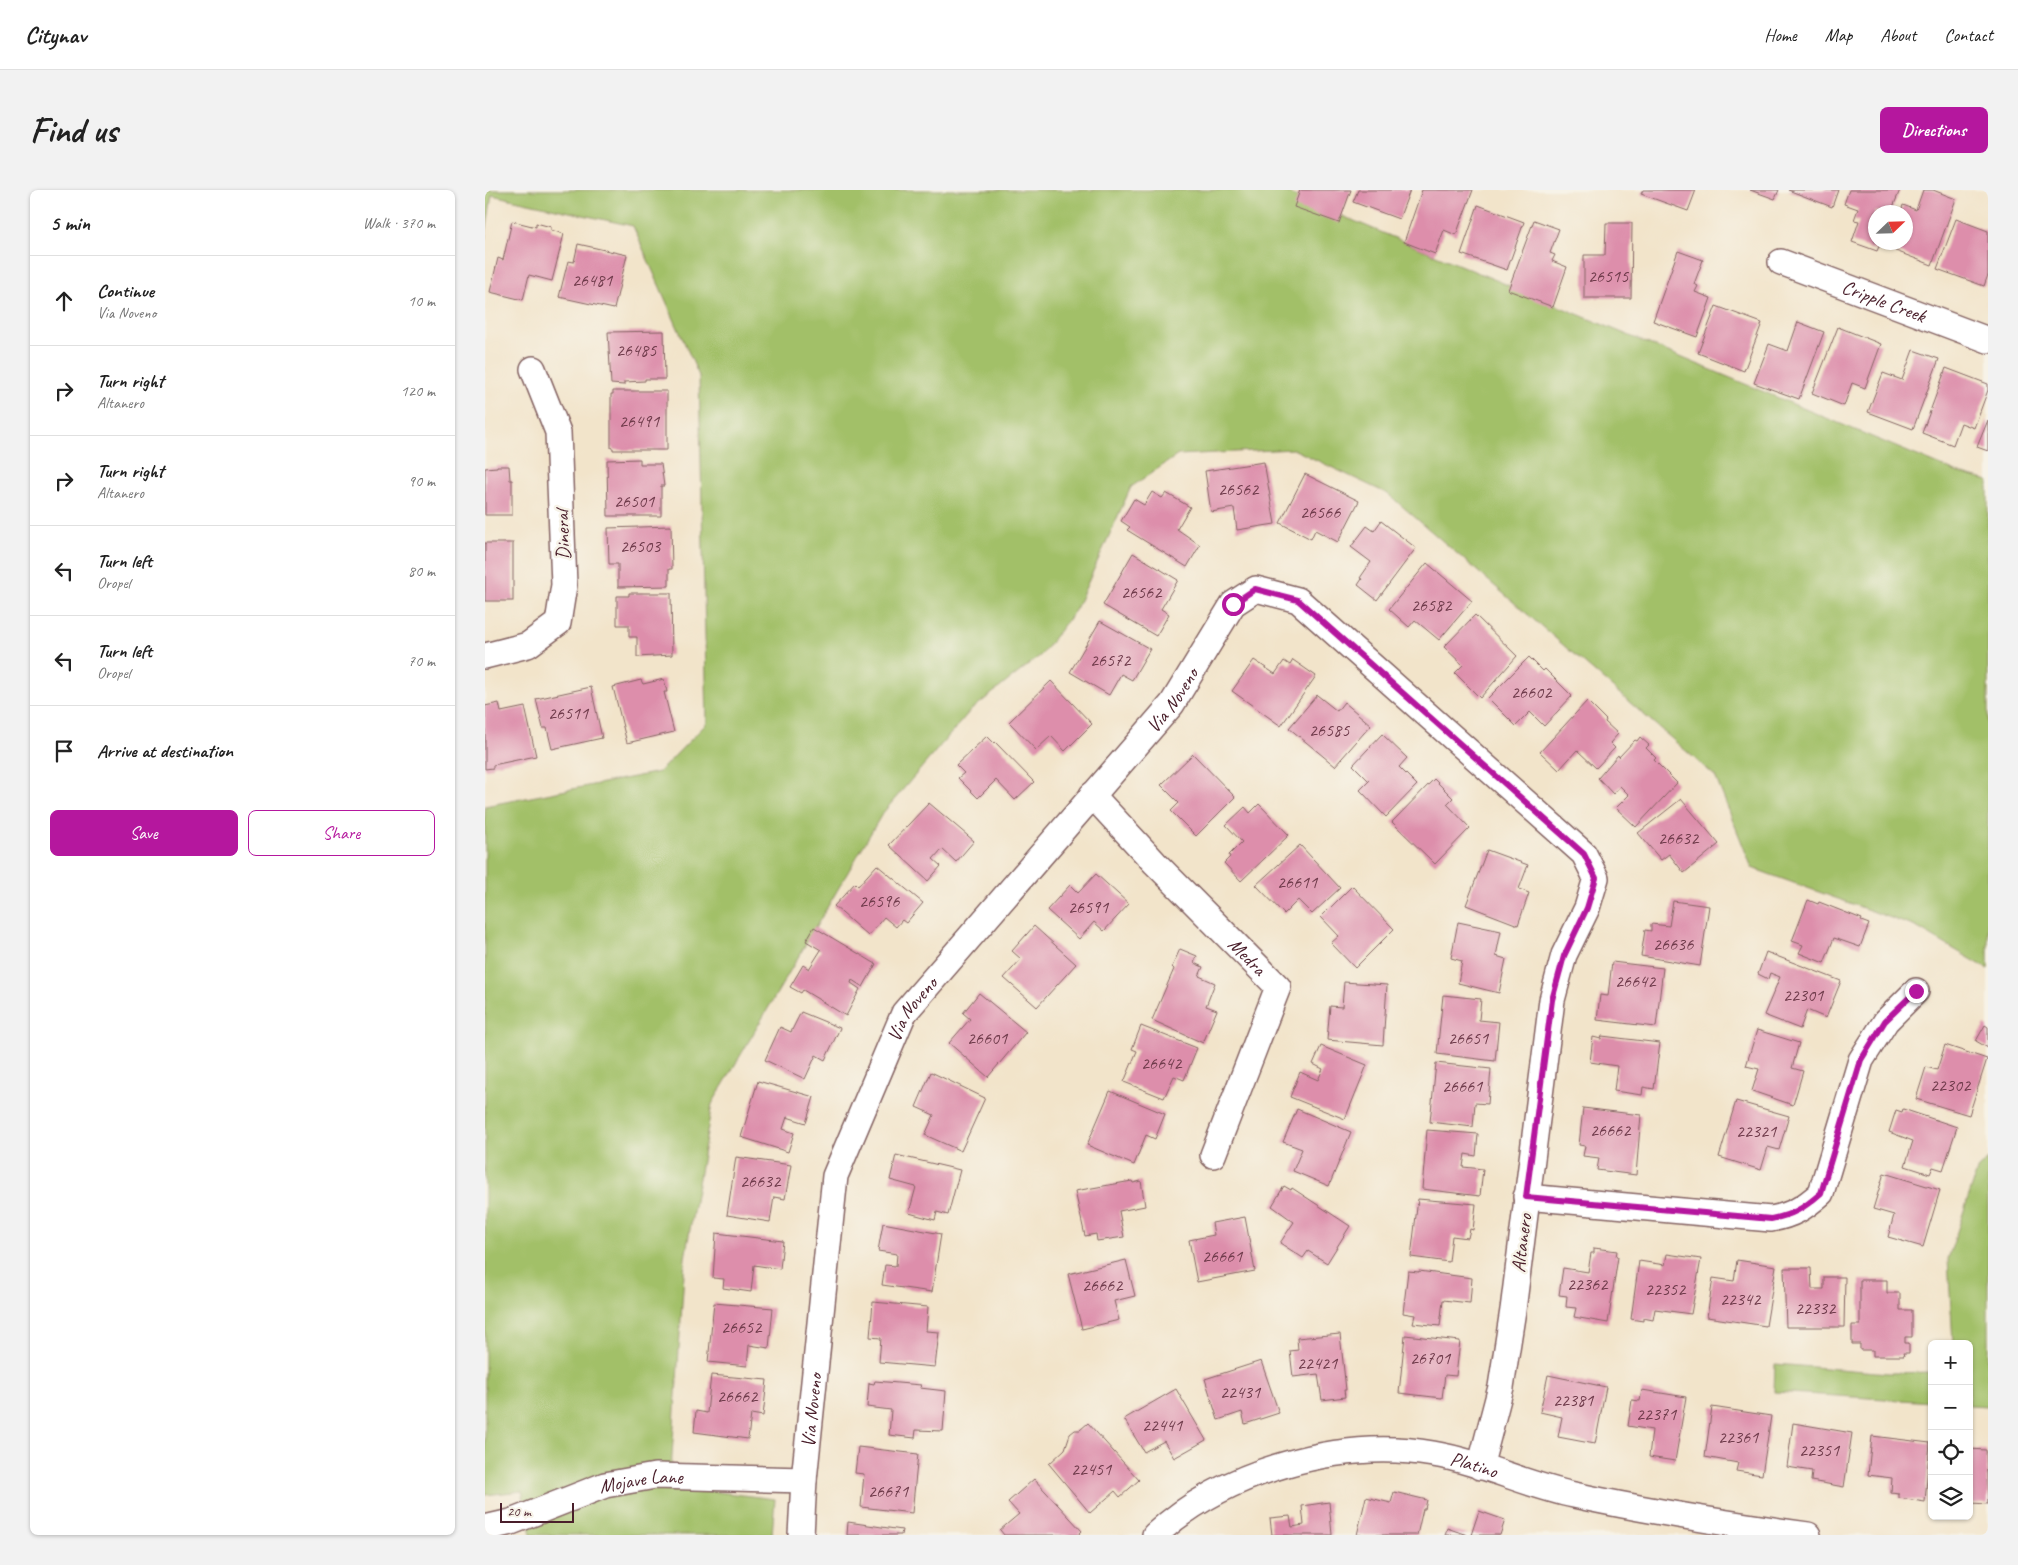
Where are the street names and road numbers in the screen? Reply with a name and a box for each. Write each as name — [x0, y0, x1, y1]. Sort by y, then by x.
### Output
street label: Cripple Creek — [1838, 274, 1931, 329]
street label: Dineral — [549, 506, 576, 560]
street label: Via Noveno — [1141, 662, 1205, 738]
street label: Medra — [1223, 932, 1273, 982]
street label: Via Noveno — [881, 970, 944, 1045]
street label: Altanero — [1506, 1212, 1538, 1274]
street label: Via Noveno — [795, 1370, 828, 1449]
street label: Platino — [1448, 1446, 1502, 1484]
street label: Mojave Lane — [597, 1464, 684, 1499]

